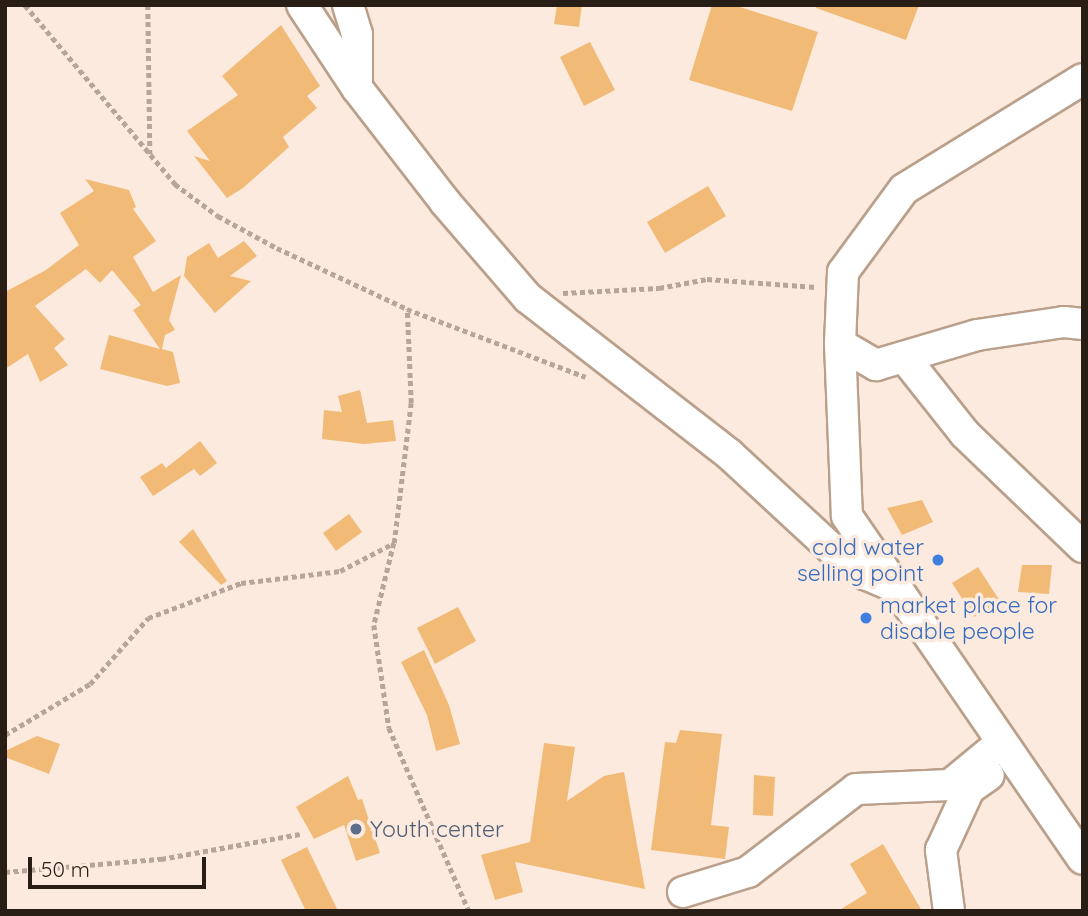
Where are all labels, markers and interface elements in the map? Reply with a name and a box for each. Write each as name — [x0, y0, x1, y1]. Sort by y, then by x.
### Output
place label: cold water selling point — [797, 533, 924, 587]
marker: cold water selling point — [930, 552, 946, 568]
place label: market place for disable people — [880, 591, 1057, 645]
marker: market place for disable people — [858, 610, 874, 626]
place label: Youth center — [370, 815, 504, 843]
marker: Youth center — [348, 821, 364, 837]
scale bar — [32, 842, 210, 886]
text: 50 m — [41, 856, 90, 882]

